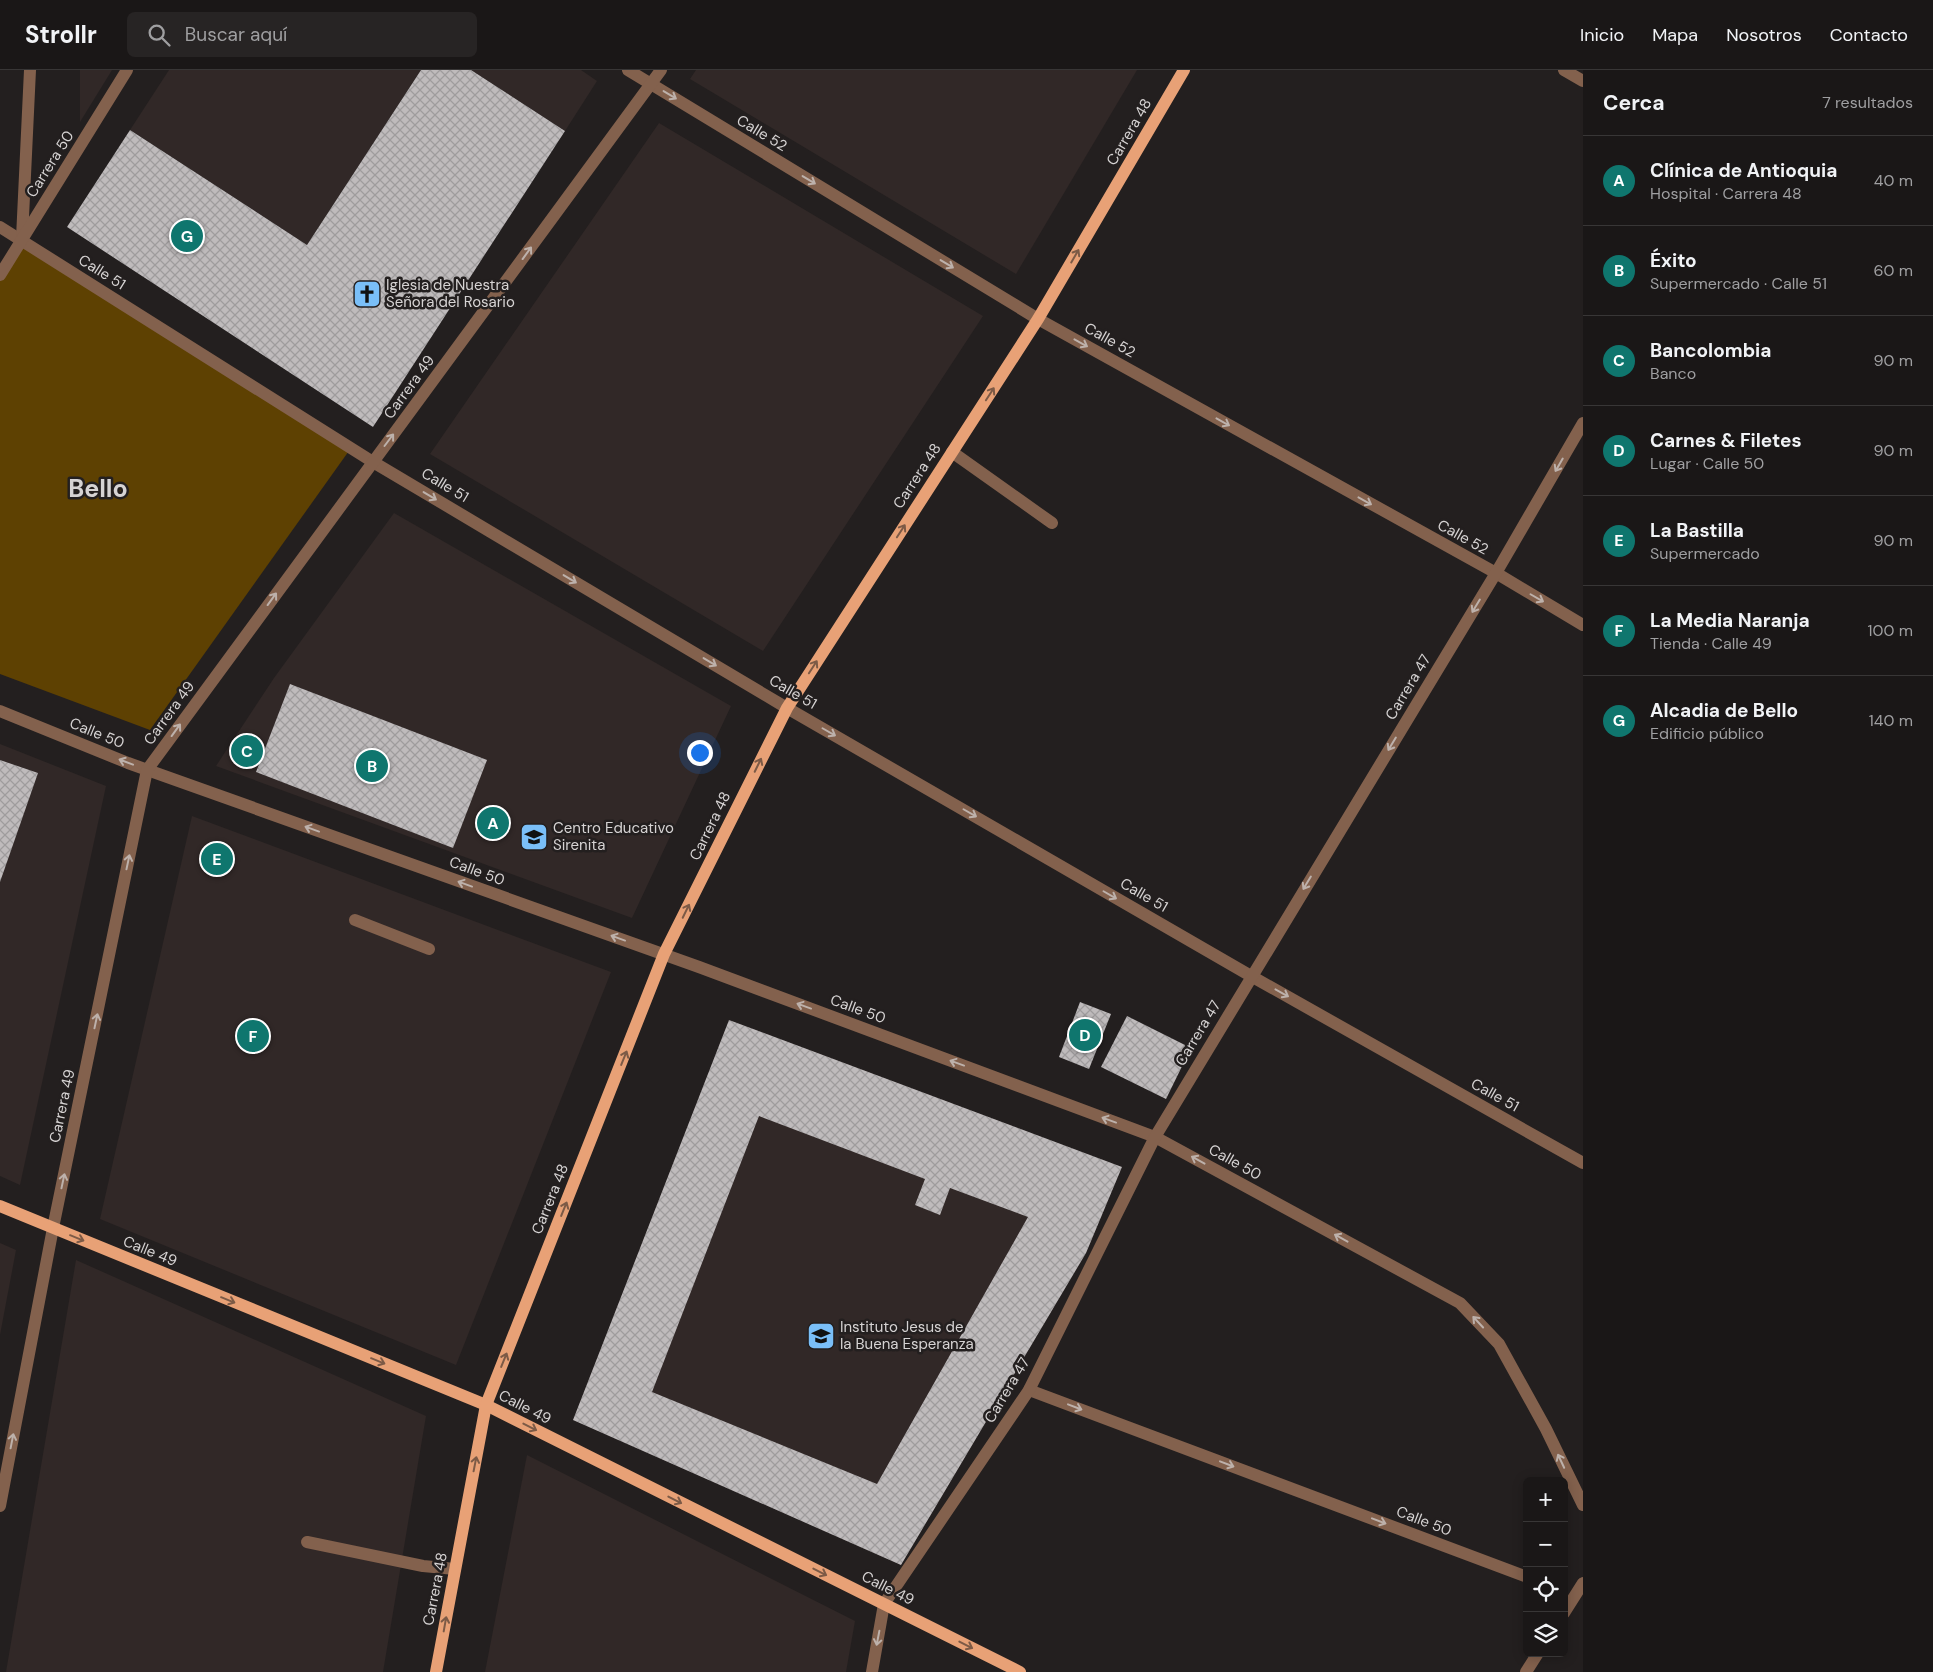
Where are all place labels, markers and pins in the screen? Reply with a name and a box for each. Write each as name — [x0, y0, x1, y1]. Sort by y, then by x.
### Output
pin: G — [171, 217, 203, 255]
place label: Iglesia de Nuestra Señora del Rosario — [386, 275, 515, 312]
church icon: Iglesia de Nuestra Señora del Rosario — [352, 279, 382, 309]
pin: C — [231, 732, 263, 770]
pin: B — [356, 747, 388, 785]
pin: A — [477, 804, 509, 842]
place label: Centro Educativo Sirenita — [553, 818, 674, 855]
school or university icon: Centro Educativo Sirenita — [519, 822, 549, 852]
pin: E — [201, 840, 233, 878]
pin: D — [1069, 1016, 1101, 1054]
pin: F — [237, 1017, 269, 1055]
place label: Instituto Jesus de la Buena Esperanza — [840, 1317, 974, 1354]
school or university icon: Instituto Jesus de la Buena Esperanza — [806, 1321, 836, 1351]

